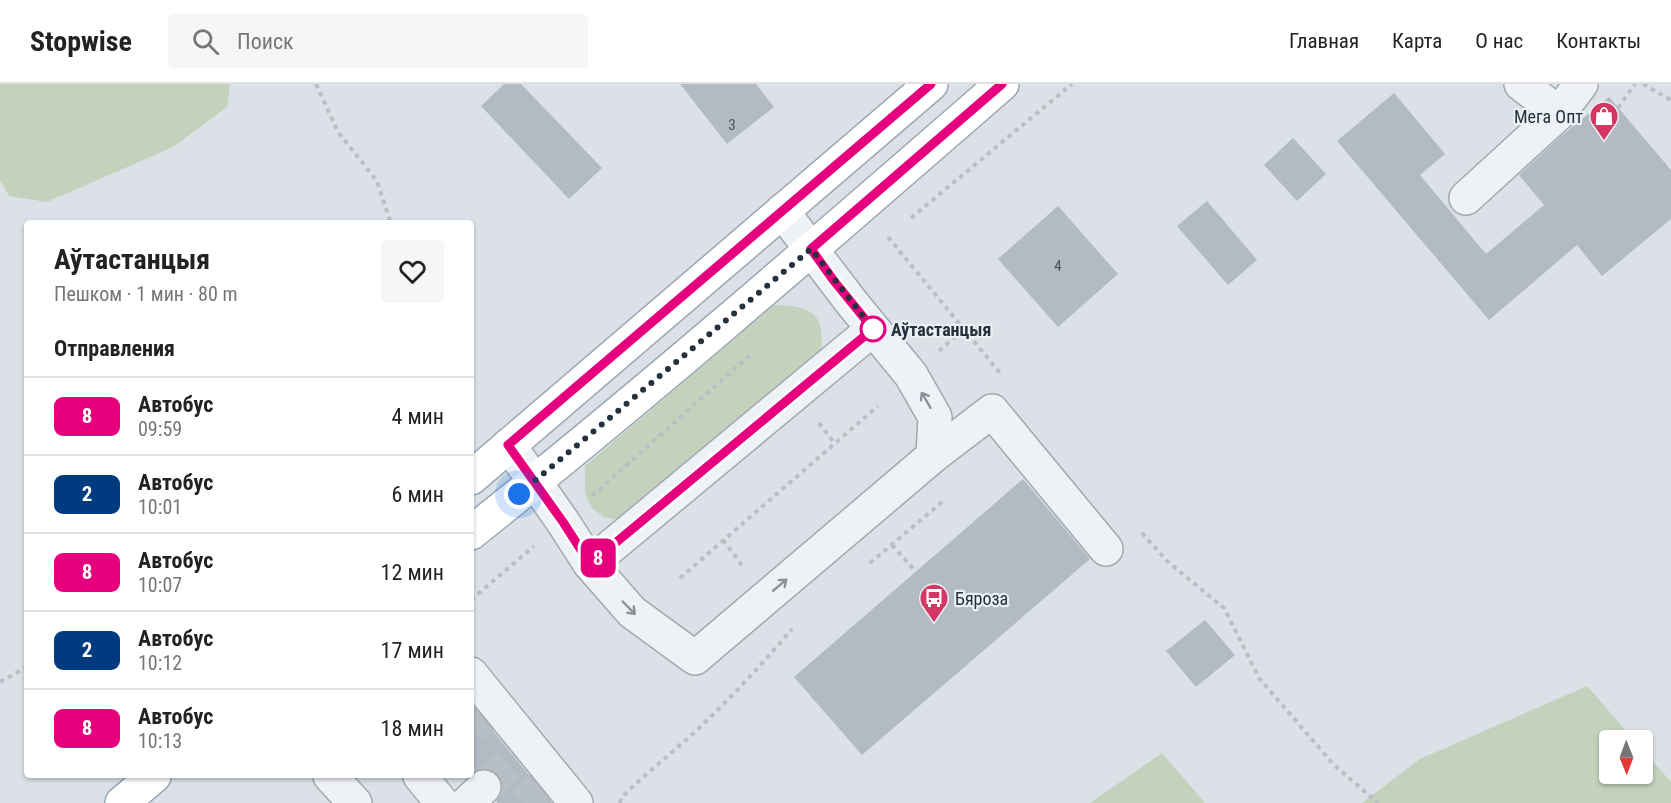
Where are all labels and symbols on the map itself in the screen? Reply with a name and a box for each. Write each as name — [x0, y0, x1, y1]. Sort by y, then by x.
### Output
shop icon: Мега Опт — [1588, 100, 1620, 142]
place label: Мега Опт — [1514, 106, 1583, 127]
house number: 3 — [728, 116, 736, 134]
house number: 4 — [1054, 257, 1062, 275]
marker: Аўтастанцыя — [860, 316, 886, 342]
place label: Аўтастанцыя — [891, 319, 991, 340]
one-way arrow — [919, 392, 931, 409]
your location — [504, 479, 534, 509]
line badge: 8 — [578, 538, 618, 578]
one-way arrow — [772, 578, 787, 592]
bus stop icon: Бяроза — [918, 582, 950, 624]
place label: Бяроза — [955, 588, 1008, 609]
one-way arrow — [622, 601, 636, 616]
north arrow — [1599, 730, 1653, 784]

